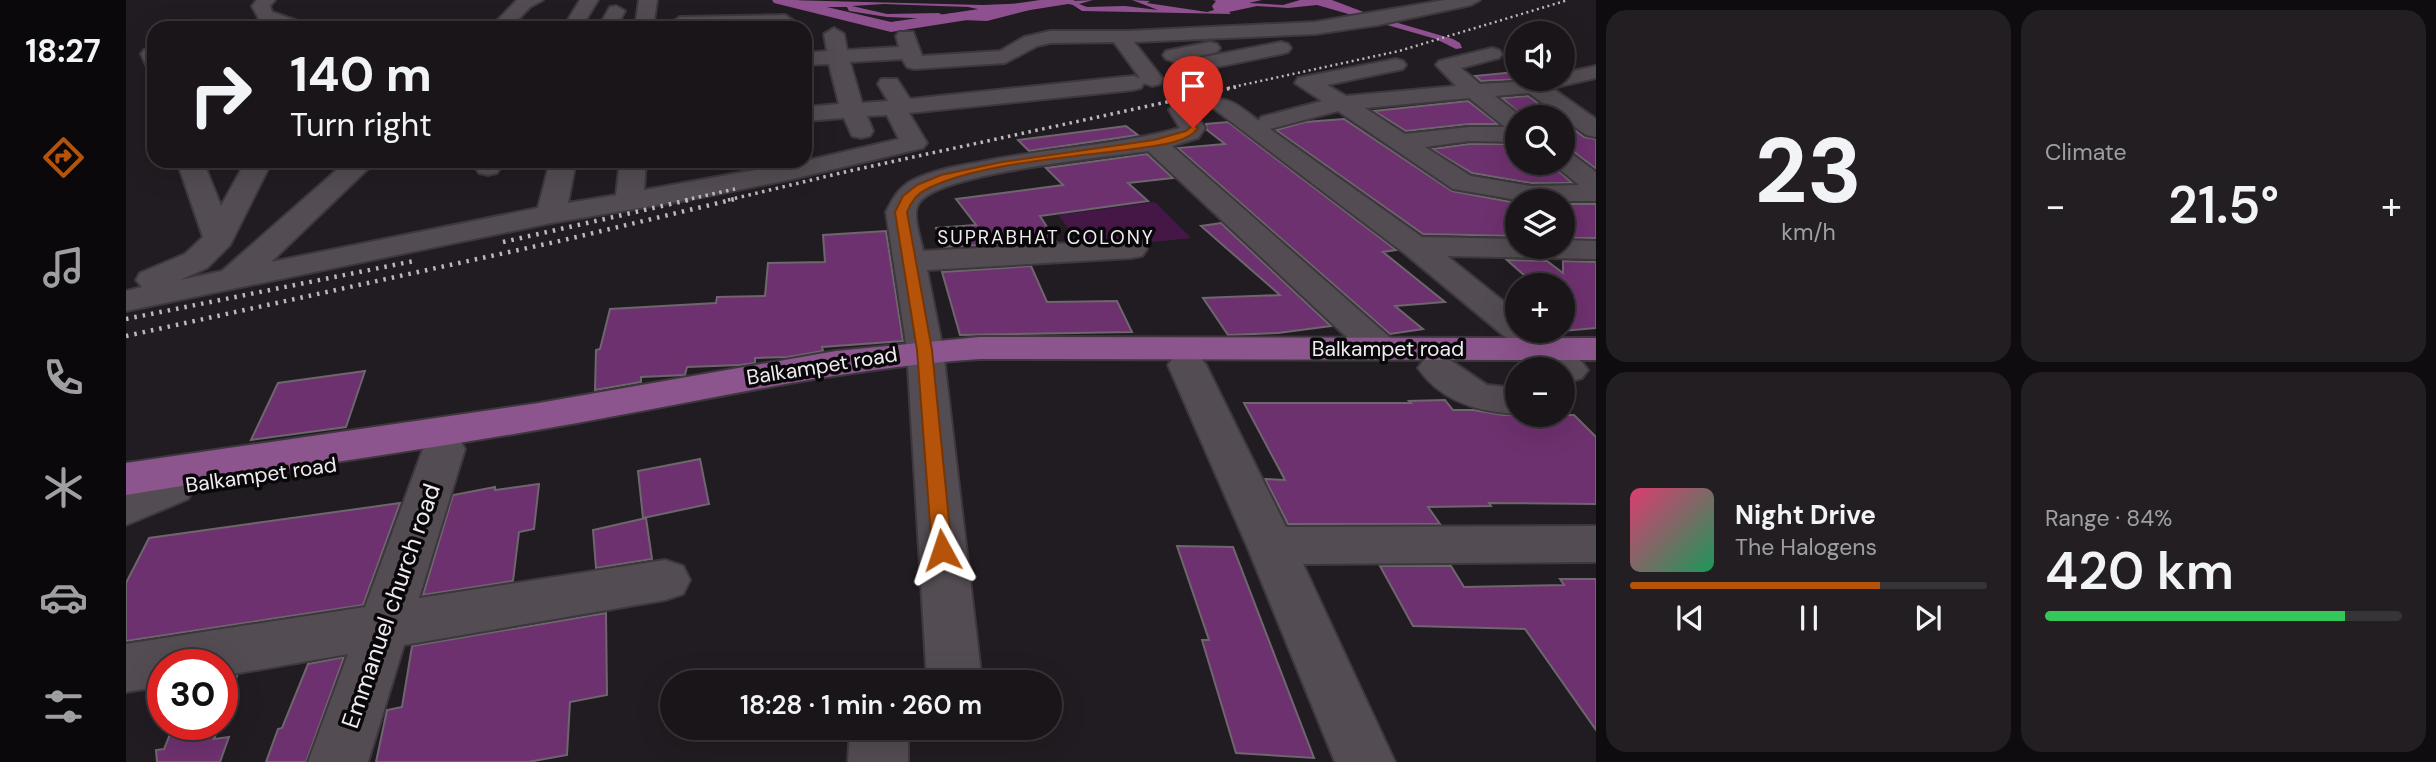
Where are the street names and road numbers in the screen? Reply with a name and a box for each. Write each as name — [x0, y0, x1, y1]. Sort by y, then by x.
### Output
street label: Balkampet road — [1312, 335, 1464, 363]
street label: Balkampet road — [745, 340, 899, 392]
street label: Balkampet road — [184, 451, 338, 499]
street label: Emmanuel church road — [334, 479, 447, 732]

